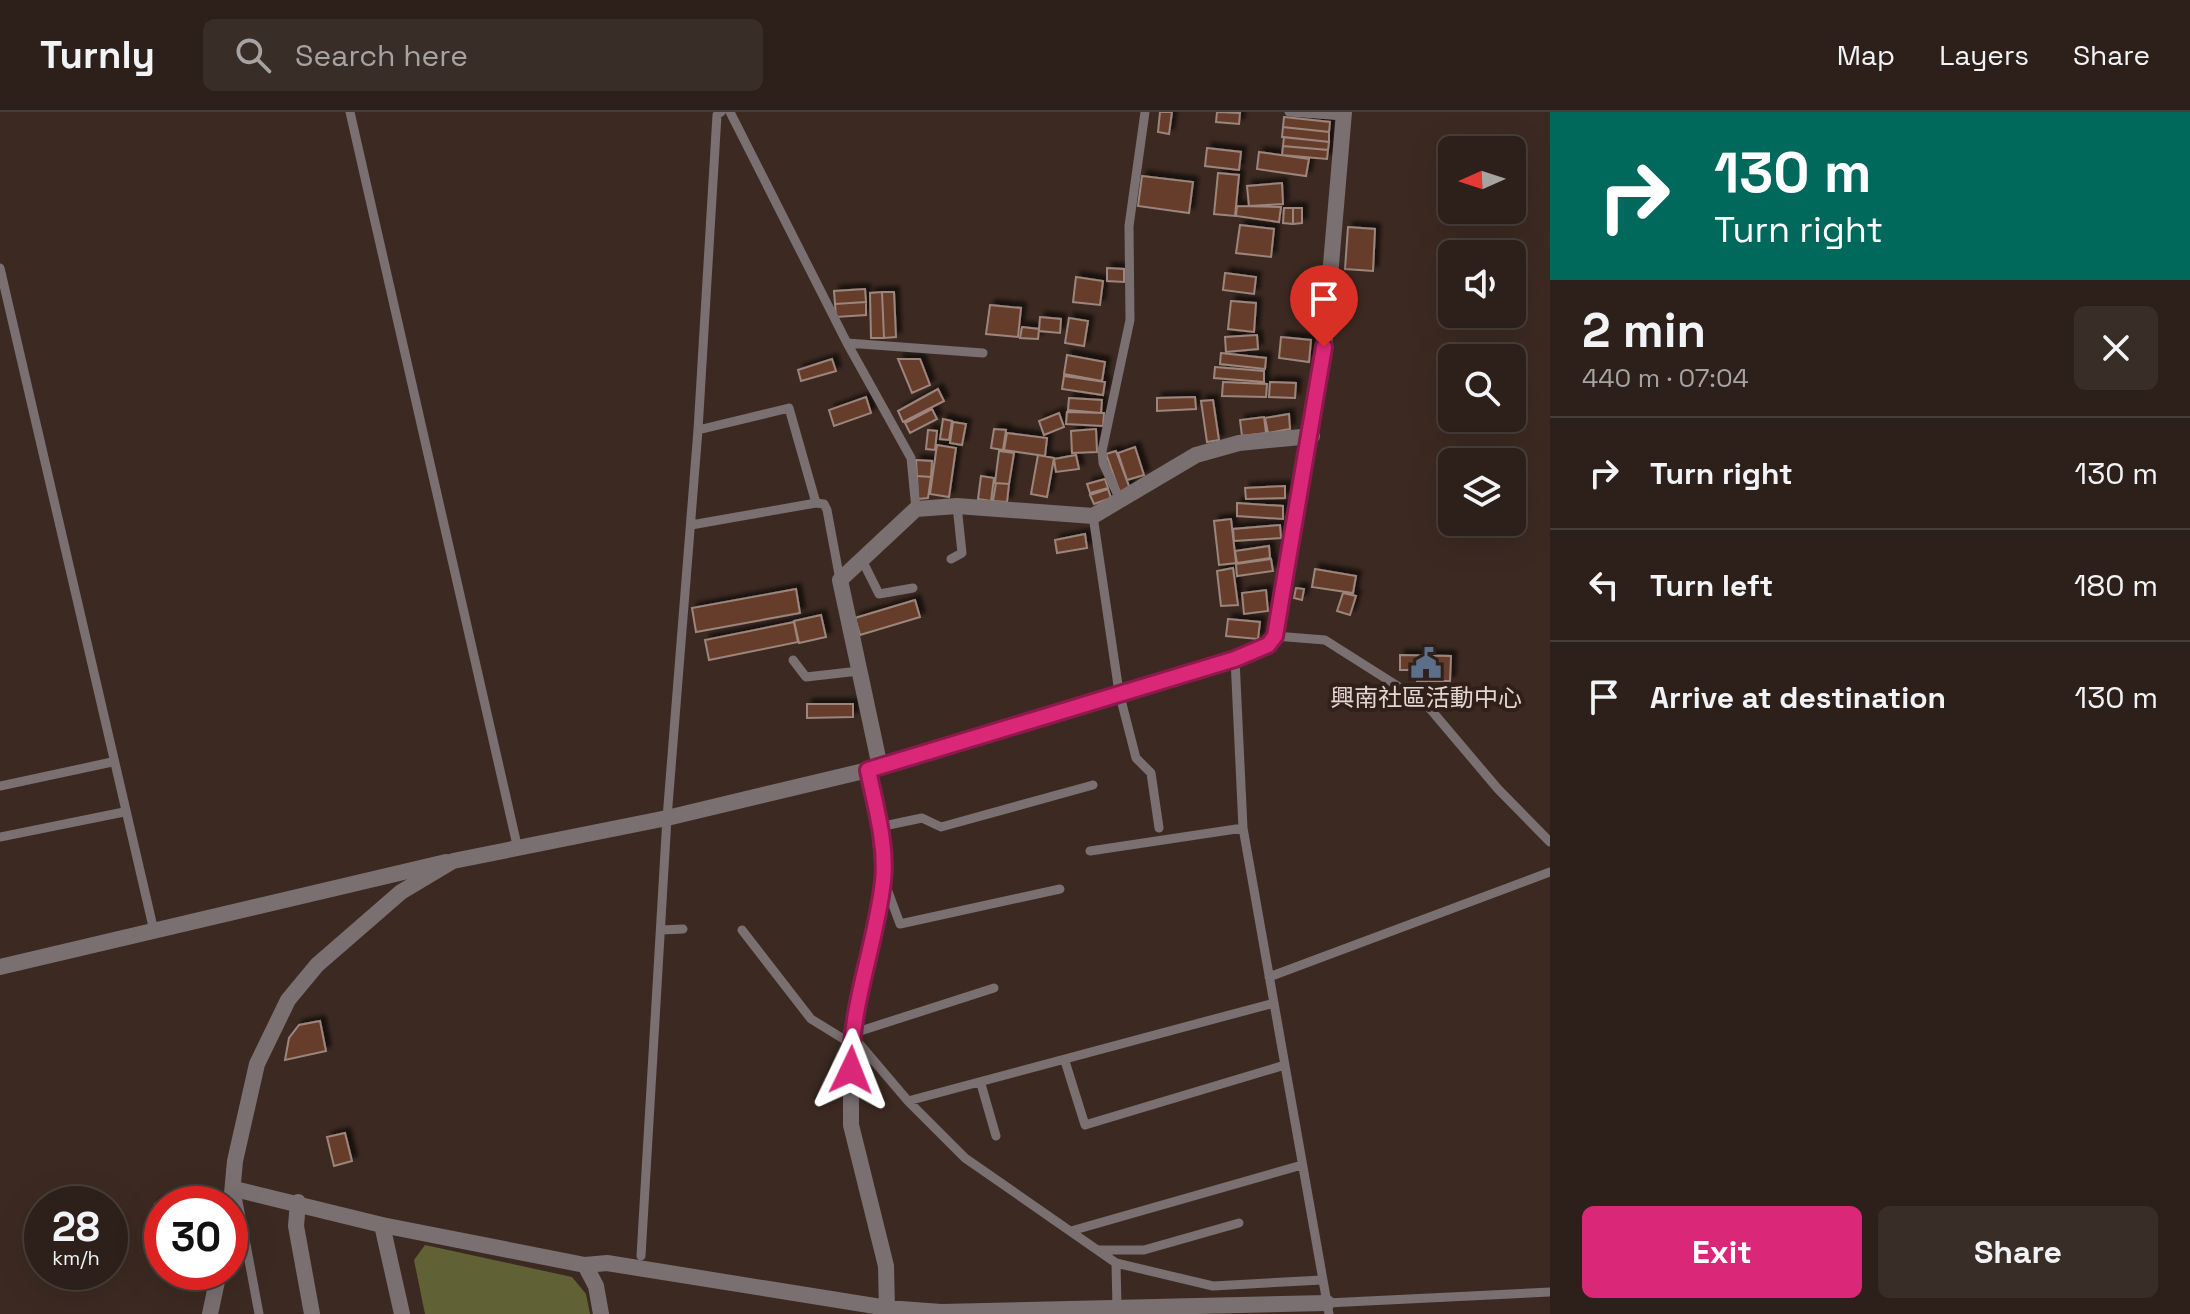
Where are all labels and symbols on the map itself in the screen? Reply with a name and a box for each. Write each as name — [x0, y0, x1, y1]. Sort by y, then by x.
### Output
north arrow — [1438, 136, 1526, 224]
pin — [1290, 265, 1358, 347]
public building icon: 興南社區活動中心 — [1409, 646, 1443, 680]
place label: 興南社區活動中心 — [1330, 682, 1522, 713]
position arrow — [809, 1028, 893, 1112]
speed limit sign: 30 — [144, 1186, 248, 1290]

